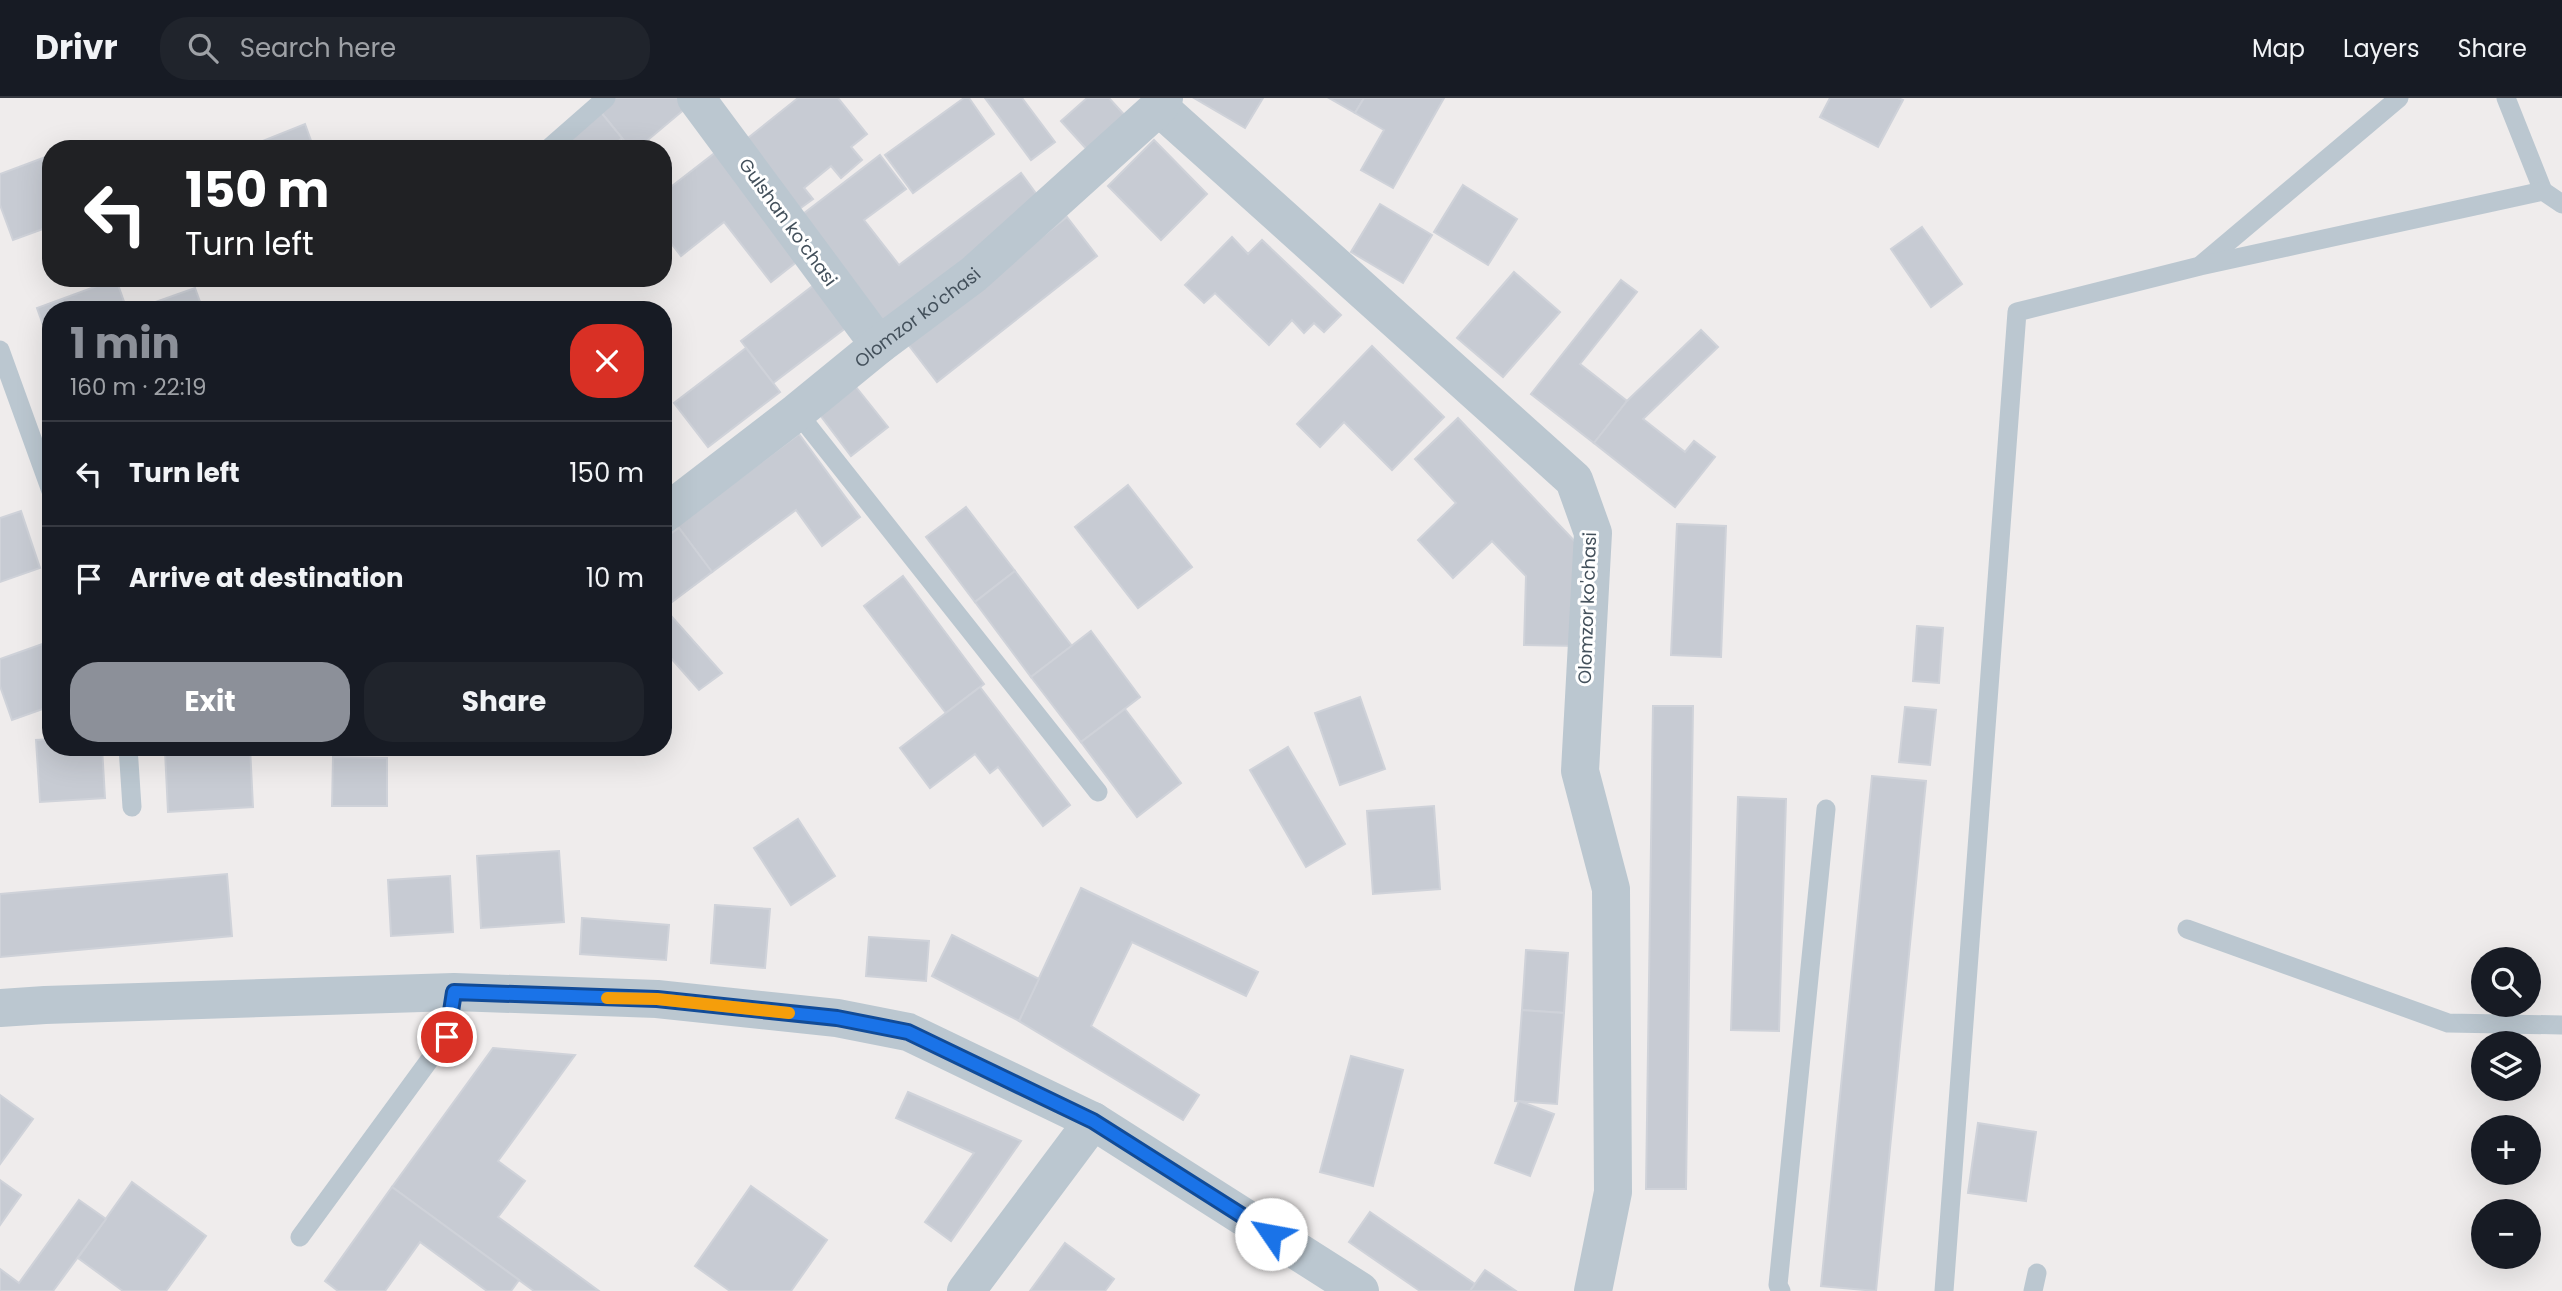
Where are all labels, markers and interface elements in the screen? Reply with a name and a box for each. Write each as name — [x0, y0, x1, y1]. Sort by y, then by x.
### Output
search box — [160, 17, 650, 80]
text: Drivr — [35, 24, 118, 71]
icon: search — [184, 29, 222, 67]
text: Search here — [240, 30, 396, 66]
text: Map — [2252, 32, 2305, 65]
text: Layers — [2343, 32, 2419, 65]
text: Share — [2457, 32, 2527, 65]
street label: Gulshan koʻchasi — [733, 153, 843, 291]
text: 150 m — [185, 156, 330, 224]
icon: left — [70, 168, 161, 259]
text: Turn left — [185, 221, 314, 266]
street label: Olomzor ko'chasi — [849, 262, 986, 373]
text: 1 min — [70, 314, 180, 373]
button: close — [570, 324, 644, 398]
text: 160 m · 22:19 — [70, 371, 207, 403]
icon: left — [70, 455, 108, 493]
text: Turn left — [129, 455, 240, 491]
text: 150 m — [569, 455, 644, 491]
street label: Olomzor ko'chasi — [1572, 532, 1602, 684]
icon: arrive — [70, 560, 108, 598]
text: Arrive at destination — [129, 560, 404, 596]
text: 10 m — [586, 560, 644, 596]
button: Exit — [70, 662, 350, 742]
button: Share — [364, 662, 644, 742]
map controls — [2471, 947, 2541, 1269]
button: search — [2471, 947, 2541, 1017]
pin — [417, 1007, 477, 1067]
icon: arrive — [428, 1018, 466, 1056]
button: layers — [2471, 1031, 2541, 1101]
button: + — [2471, 1115, 2541, 1185]
position arrow — [1234, 1197, 1308, 1271]
button: − — [2471, 1199, 2541, 1269]

